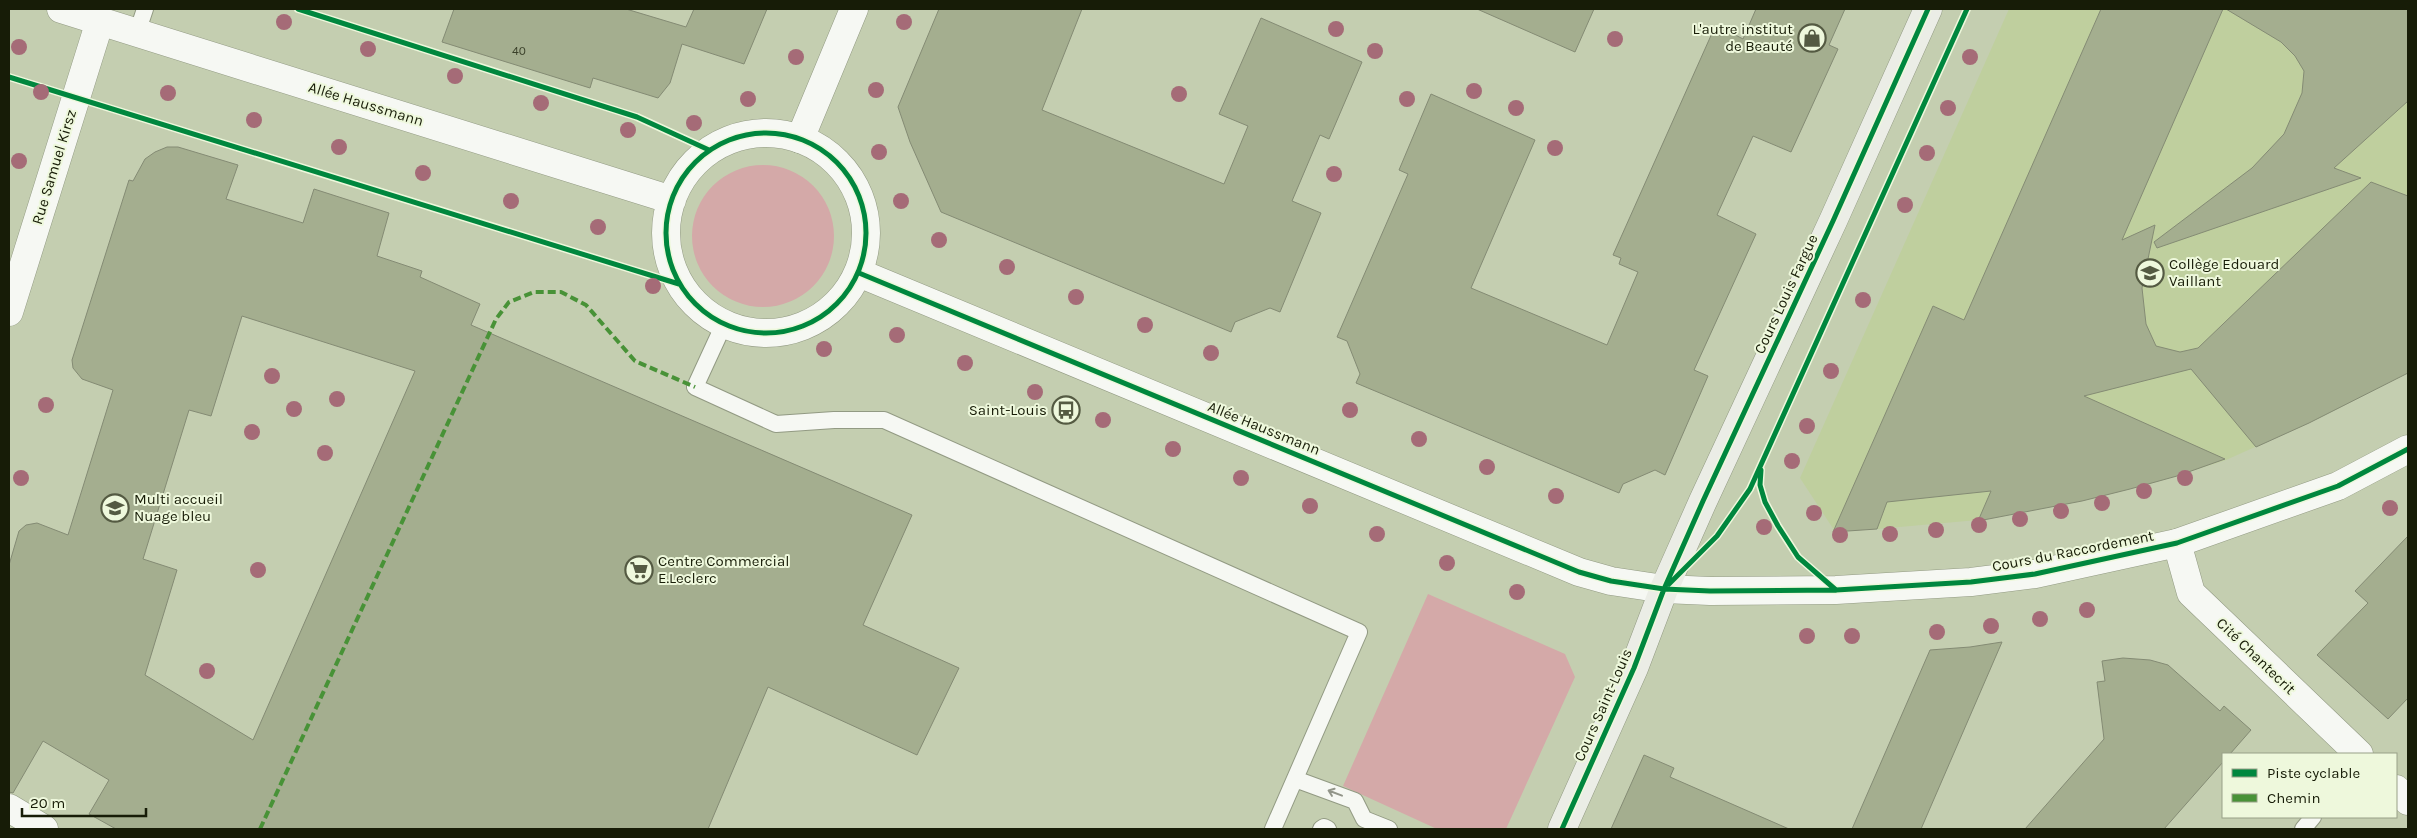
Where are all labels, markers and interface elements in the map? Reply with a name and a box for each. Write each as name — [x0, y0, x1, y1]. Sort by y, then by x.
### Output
place label: L'autre institut de Beauté — [1692, 20, 1793, 55]
shop icon: L'autre institut de Beauté — [1797, 23, 1827, 53]
house number: 40 — [512, 44, 526, 58]
street label: Allée Haussmann — [306, 78, 426, 130]
street label: Rue Samuel Kirsz — [28, 107, 80, 227]
street label: Cours Louis Fargue — [1750, 231, 1822, 357]
place label: Collège Edouard Vaillant — [2169, 255, 2279, 290]
school or university icon: Collège Edouard Vaillant — [2135, 258, 2165, 288]
bus stop icon: Saint-Louis — [1051, 395, 1081, 425]
street label: Allée Haussmann — [1205, 397, 1323, 459]
place label: Saint-Louis — [969, 401, 1047, 419]
place label: Multi accueil Nuage bleu — [134, 490, 223, 525]
school or university icon: Multi accueil Nuage bleu — [100, 493, 130, 523]
street label: Cours du Raccordement — [1991, 526, 2156, 576]
place label: Centre Commercial E.Leclerc — [658, 552, 790, 587]
supermarket icon: Centre Commercial E.Leclerc — [624, 555, 654, 585]
street label: Cité Chantecrit — [2213, 614, 2299, 698]
street label: Cours Saint-Louis — [1570, 646, 1636, 764]
legend — [2222, 753, 2397, 818]
text: Piste cyclable — [2267, 764, 2360, 782]
scale bar — [22, 786, 146, 818]
one-way arrow — [1327, 788, 1343, 797]
text: Chemin — [2267, 789, 2321, 807]
text: 20 m — [30, 794, 65, 812]

